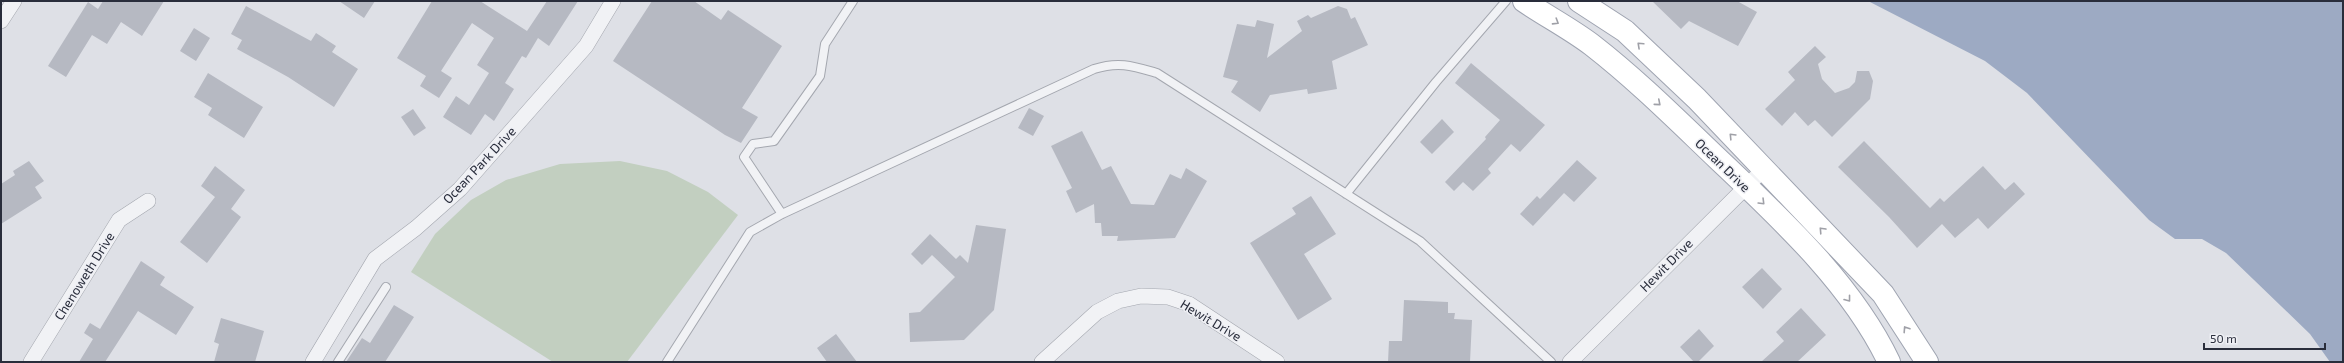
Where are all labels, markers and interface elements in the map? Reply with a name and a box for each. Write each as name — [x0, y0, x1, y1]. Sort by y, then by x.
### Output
one-way arrow — [1552, 18, 1559, 25]
one-way arrow — [1637, 42, 1645, 50]
one-way arrow — [1653, 98, 1661, 105]
street label: Ocean Park Drive — [439, 123, 519, 207]
one-way arrow — [1730, 133, 1737, 141]
street label: Ocean Drive — [1692, 135, 1754, 195]
one-way arrow — [1757, 197, 1765, 205]
one-way arrow — [1819, 227, 1827, 235]
street label: Chenoweth Drive — [51, 229, 117, 323]
street label: Hewit Drive — [1636, 235, 1696, 295]
one-way arrow — [1844, 295, 1851, 302]
street label: Hewit Drive — [1178, 296, 1244, 344]
scale bar — [2204, 325, 2325, 351]
one-way arrow — [1903, 326, 1910, 333]
text: 50 m — [2210, 331, 2237, 345]

